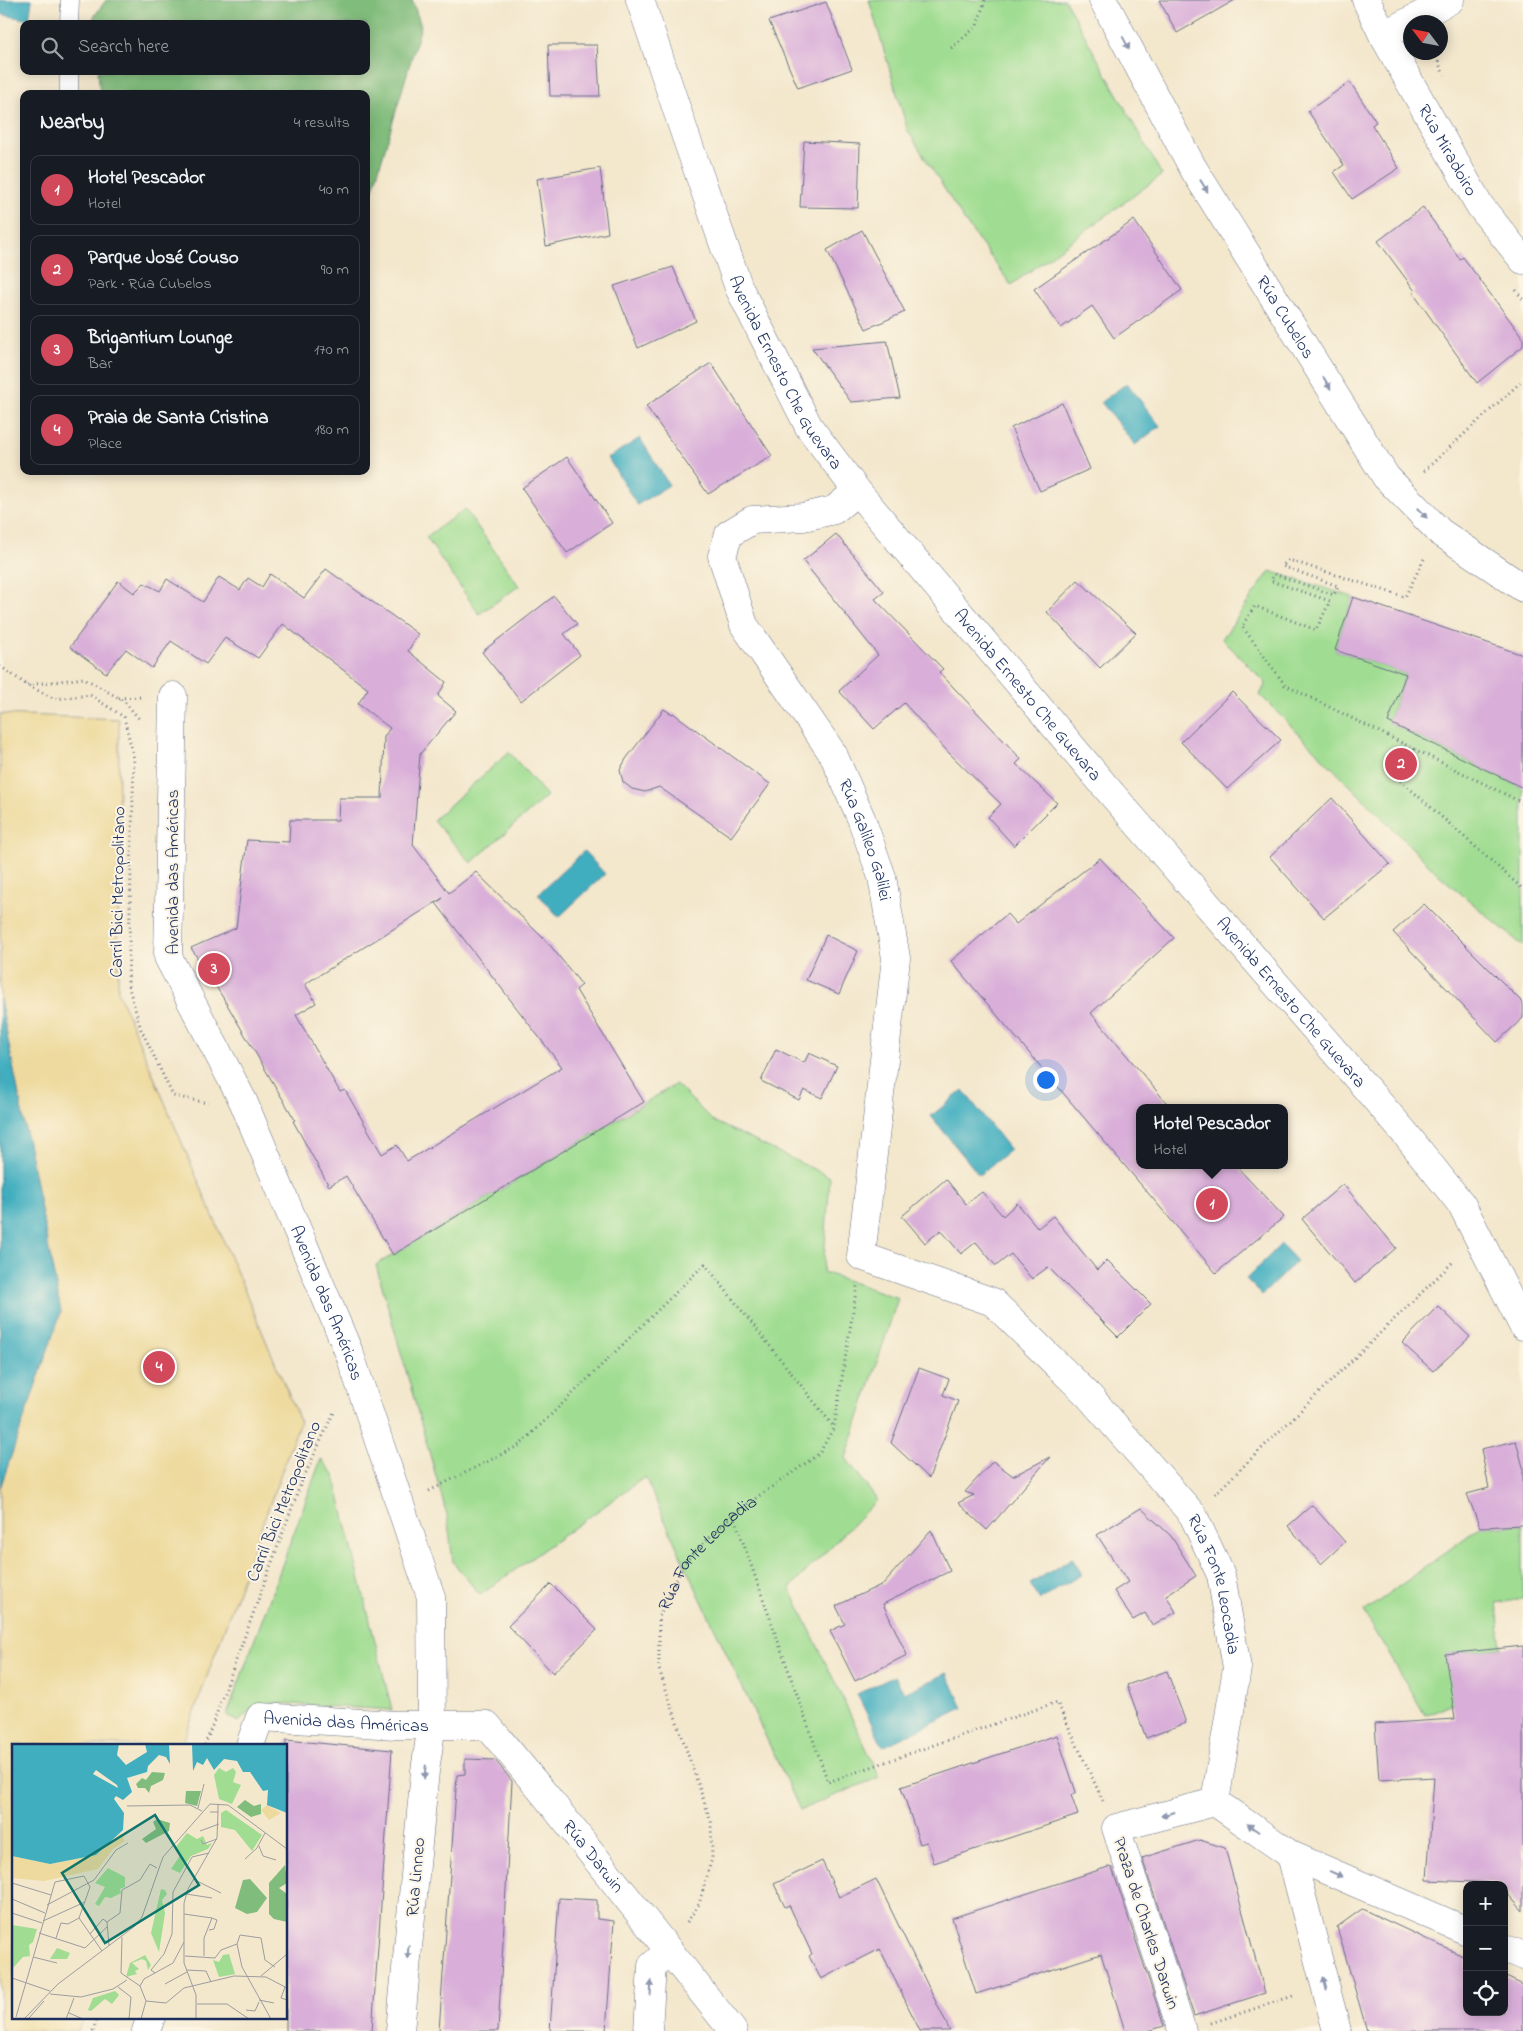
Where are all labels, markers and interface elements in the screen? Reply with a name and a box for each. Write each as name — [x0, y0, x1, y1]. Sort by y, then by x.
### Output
north arrow — [1403, 15, 1448, 60]
search box — [20, 20, 370, 75]
icon: search — [38, 34, 66, 62]
text: Search here — [78, 34, 169, 61]
one-way arrow — [1122, 36, 1130, 50]
street label: Rúa Miradoiro — [1410, 100, 1483, 202]
text: Nearby — [40, 108, 104, 138]
text: 4 results — [294, 111, 350, 135]
text: Hotel Pescador — [88, 165, 205, 192]
text: 1 — [54, 178, 60, 202]
text: 40 m — [319, 178, 349, 202]
one-way arrow — [1199, 179, 1209, 192]
text: Hotel — [88, 192, 121, 216]
text: Parque José Couso — [88, 245, 239, 272]
text: 2 — [53, 258, 61, 282]
text: 90 m — [321, 258, 349, 282]
street label: Rúa Cubelos — [1248, 271, 1320, 364]
text: Park · Rúa Cubelos — [88, 272, 212, 296]
street label: Avenida Ernesto Che Guevara — [721, 272, 848, 476]
text: Brigantium Lounge — [88, 325, 233, 352]
text: 3 — [54, 338, 60, 362]
text: 170 m — [314, 338, 349, 362]
text: Bar — [88, 352, 112, 376]
one-way arrow — [1323, 376, 1332, 389]
text: Praia de Santa Cristina — [88, 405, 268, 432]
text: 4 — [54, 418, 60, 442]
text: 180 m — [315, 418, 349, 442]
text: Place — [88, 432, 122, 456]
one-way arrow — [1416, 507, 1428, 519]
street label: Avenida Ernesto Che Guevara — [946, 604, 1107, 788]
pin: 2 — [1385, 745, 1417, 783]
street label: Rúa Galileo Galilei — [830, 775, 897, 903]
street label: Avenida das Américas — [161, 789, 187, 955]
street label: Carril Bici Metropolitano — [105, 806, 133, 978]
street label: Avenida Ernesto Che Guevara — [1209, 912, 1371, 1094]
pin: 3 — [198, 950, 230, 988]
your location — [1033, 1067, 1059, 1093]
popup — [1136, 1104, 1288, 1169]
text: Hotel Pescador — [1154, 1111, 1270, 1138]
text: Hotel — [1154, 1138, 1186, 1162]
pin: 1 — [1196, 1185, 1228, 1223]
street label: Avenida das Américas — [282, 1222, 369, 1384]
pin: 4 — [143, 1348, 175, 1386]
street label: Carril Bici Metropolitano — [241, 1417, 329, 1586]
street label: Rúa Fonte Leocadia — [653, 1490, 763, 1615]
street label: Rúa Fonte Leocadia — [1179, 1510, 1245, 1657]
street label: Avenida das Américas — [263, 1706, 429, 1740]
inset map — [12, 1744, 288, 2018]
one-way arrow — [421, 1765, 429, 1781]
one-way arrow — [1160, 1810, 1175, 1818]
street label: Rúa Darwin — [555, 1815, 630, 1899]
one-way arrow — [1246, 1823, 1260, 1833]
street label: Praza de Charles Darwin — [1105, 1834, 1185, 2013]
street label: Rúa Linneo — [401, 1836, 433, 1918]
one-way arrow — [1329, 1871, 1343, 1879]
map controls — [1463, 1881, 1508, 2016]
button: + — [1463, 1881, 1508, 1926]
button: − — [1463, 1926, 1508, 1971]
one-way arrow — [404, 1944, 412, 1960]
button: locate — [1463, 1971, 1508, 2016]
one-way arrow — [1320, 1976, 1328, 1991]
one-way arrow — [647, 1979, 655, 1995]

